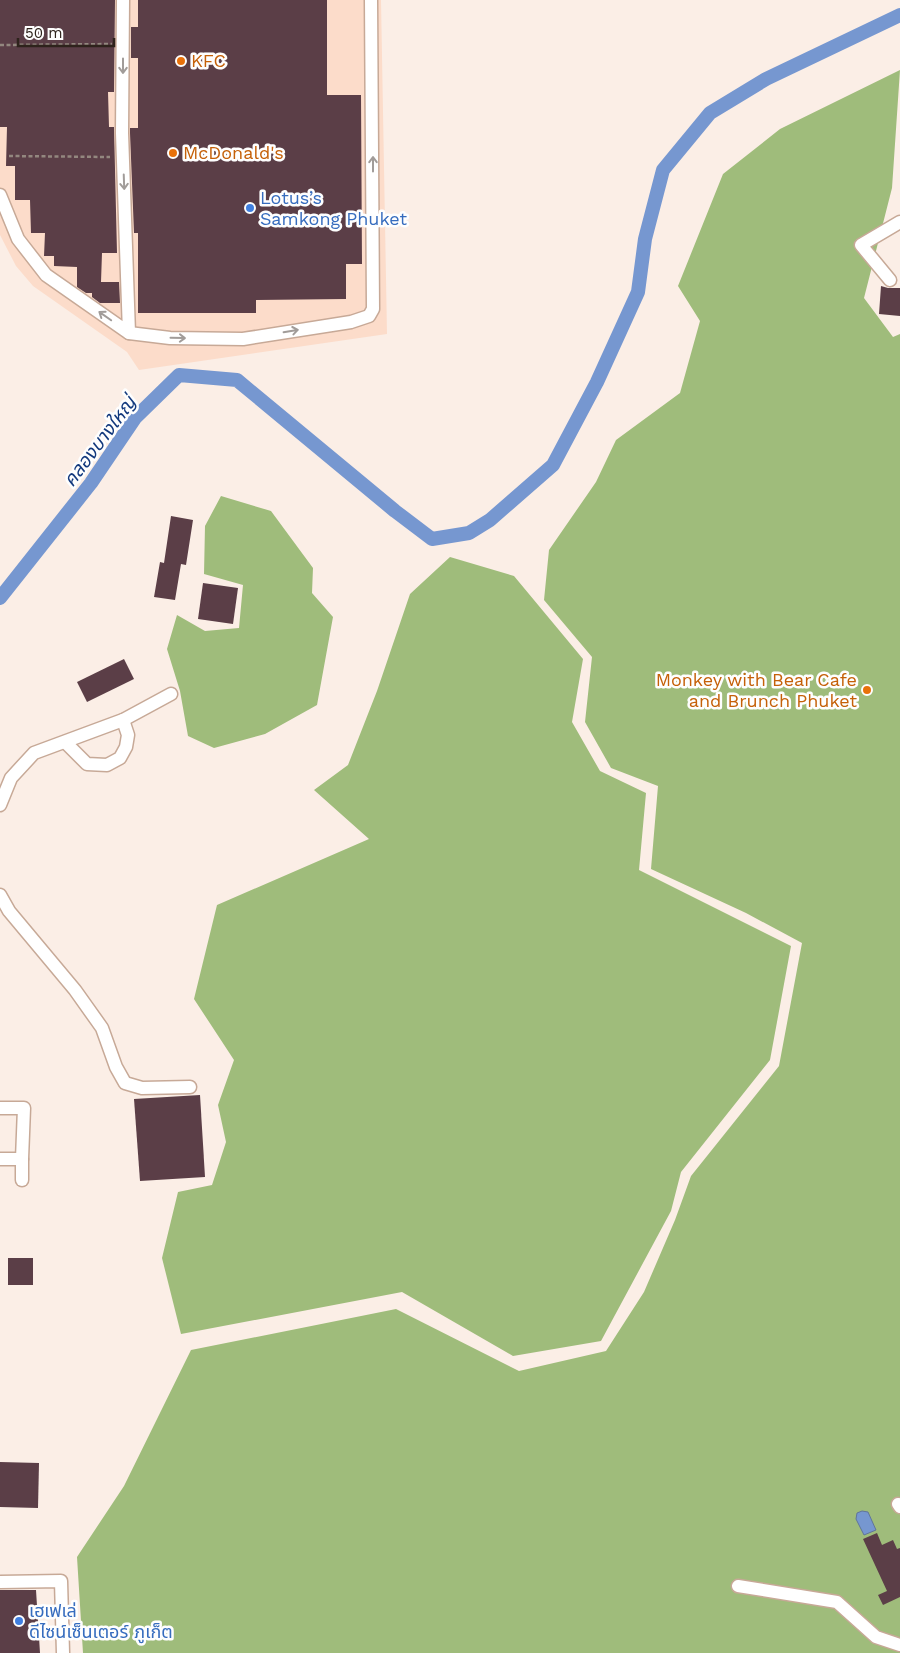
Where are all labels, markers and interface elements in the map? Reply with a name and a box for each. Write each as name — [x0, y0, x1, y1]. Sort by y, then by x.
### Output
scale bar — [18, 15, 114, 47]
text: 50 m — [25, 24, 62, 42]
place label: KFC — [191, 50, 226, 71]
marker: KFC — [175, 55, 187, 67]
one-way arrow — [118, 58, 128, 74]
place label: McDonald's — [183, 142, 284, 163]
marker: McDonald's — [167, 147, 179, 159]
one-way arrow — [368, 156, 378, 172]
one-way arrow — [120, 174, 129, 190]
place label: Lotus’s Samkong Phuket — [260, 187, 407, 229]
marker: Lotus’s Samkong Phuket — [244, 202, 256, 214]
one-way arrow — [99, 311, 113, 321]
one-way arrow — [283, 326, 299, 336]
one-way arrow — [170, 333, 186, 343]
water label: คลองบางใหญ่ — [58, 389, 143, 491]
place label: Monkey with Bear Cafe and Brunch Phuket — [656, 669, 857, 711]
marker: Monkey with Bear Cafe and Brunch Phuket — [861, 684, 873, 696]
place label: เฮเฟเล่ ดีไซน์เซ็นเตอร์ ภูเก็ต — [29, 1600, 173, 1644]
marker: เฮเฟเล่ ดีไซน์เซ็นเตอร์ ภูเก็ต — [13, 1615, 25, 1627]

